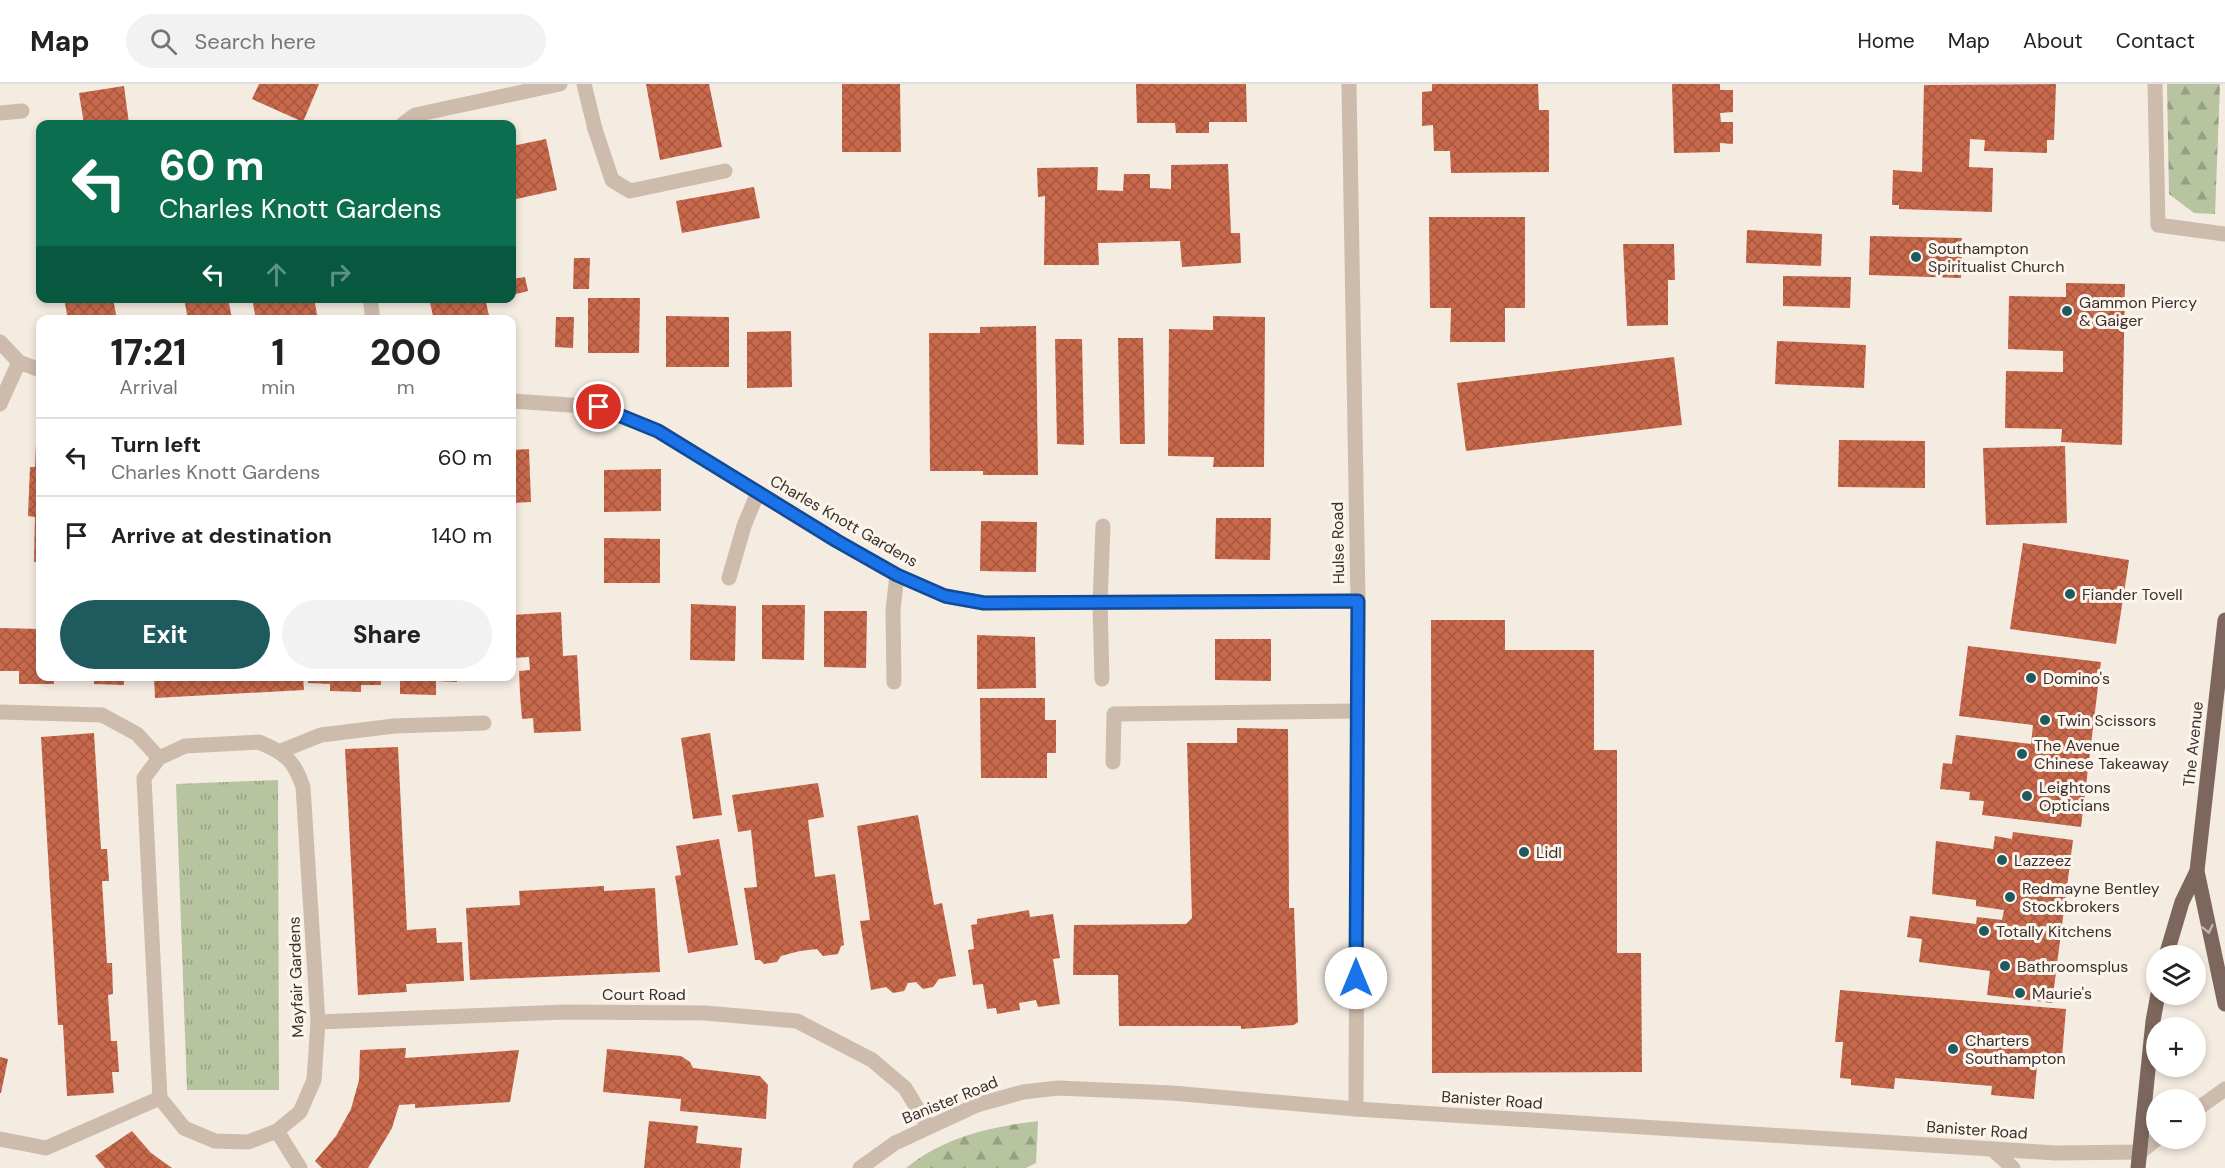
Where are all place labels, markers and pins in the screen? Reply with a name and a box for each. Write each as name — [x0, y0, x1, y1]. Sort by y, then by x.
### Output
place label: Southampton Spiritualist Church — [1928, 238, 2064, 277]
marker: Southampton Spiritualist Church — [1909, 250, 1923, 264]
place label: Gammon Piercy & Gaiger — [2079, 292, 2197, 331]
marker: Gammon Piercy & Gaiger — [2060, 304, 2074, 318]
pin — [573, 381, 624, 432]
place label: Fiander Tovell — [2082, 584, 2182, 605]
marker: Fiander Tovell — [2063, 587, 2077, 601]
place label: Domino's — [2043, 668, 2110, 689]
marker: Domino's — [2024, 671, 2038, 685]
place label: Twin Scissors — [2057, 710, 2156, 731]
marker: Twin Scissors — [2038, 713, 2052, 727]
place label: The Avenue Chinese Takeaway — [2034, 735, 2169, 774]
marker: The Avenue Chinese Takeaway — [2015, 747, 2029, 761]
place label: Leightons Opticians — [2039, 777, 2111, 816]
marker: Leightons Opticians — [2020, 789, 2034, 803]
place label: Lidl — [1536, 842, 1562, 863]
marker: Lidl — [1517, 845, 1531, 859]
place label: Lazzeez — [2014, 850, 2071, 871]
marker: Lazzeez — [1995, 853, 2009, 867]
place label: Redmayne Bentley Stockbrokers — [2022, 878, 2160, 917]
marker: Redmayne Bentley Stockbrokers — [2003, 890, 2017, 904]
place label: Totally Kitchens — [1996, 921, 2112, 942]
marker: Totally Kitchens — [1977, 924, 1991, 938]
place label: Bathroomsplus — [2017, 956, 2128, 977]
marker: Bathroomsplus — [1998, 959, 2012, 973]
place label: Maurie's — [2032, 983, 2092, 1004]
marker: Maurie's — [2013, 986, 2027, 1000]
place label: Charters Southampton — [1965, 1030, 2066, 1069]
marker: Charters Southampton — [1946, 1042, 1960, 1056]

